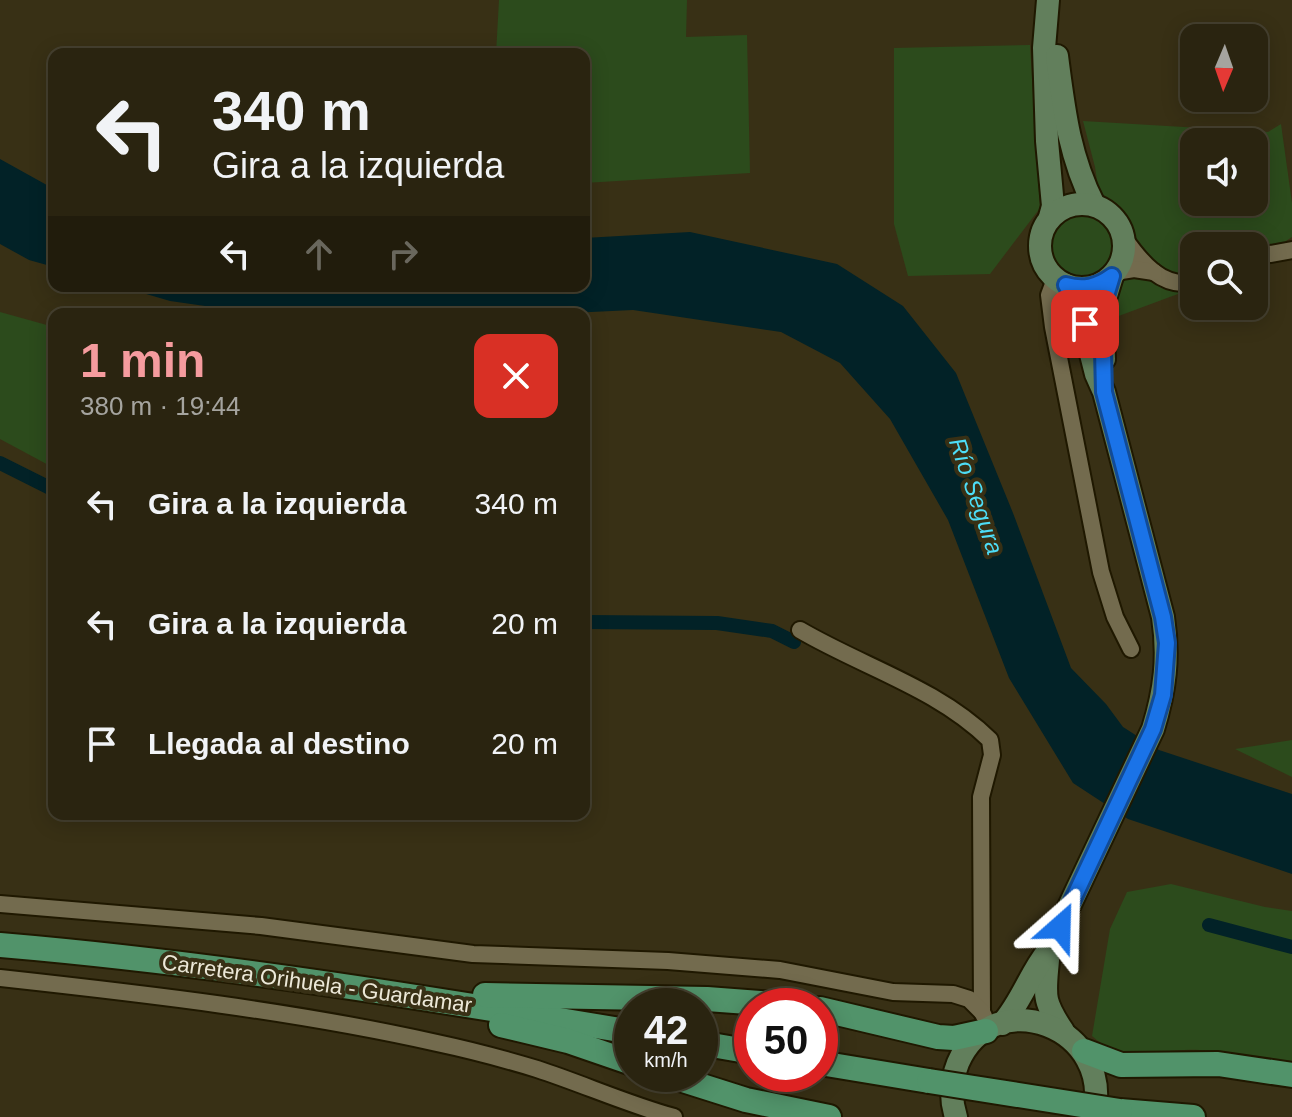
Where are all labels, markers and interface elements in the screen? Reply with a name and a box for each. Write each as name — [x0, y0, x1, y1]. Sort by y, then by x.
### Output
north arrow — [1180, 24, 1268, 112]
map controls — [1180, 24, 1268, 320]
text: 340 m — [212, 79, 371, 142]
icon: left — [80, 80, 184, 184]
button: sound — [1180, 128, 1268, 216]
text: Gira a la izquierda — [212, 145, 504, 186]
icon: left — [213, 232, 257, 276]
icon: ahead — [297, 232, 341, 276]
icon: right — [381, 232, 425, 276]
button: search — [1180, 232, 1268, 320]
pin — [1051, 290, 1119, 358]
icon: arrive — [1063, 302, 1107, 346]
text: 1 min — [80, 334, 205, 387]
button: close — [474, 334, 558, 418]
text: 380 m · 19:44 — [80, 391, 240, 421]
water label: Río Segura — [944, 434, 1009, 558]
icon: left — [80, 482, 124, 526]
text: Gira a la izquierda — [148, 487, 406, 520]
text: 340 m — [475, 487, 558, 520]
icon: left — [80, 602, 124, 646]
text: Gira a la izquierda — [148, 607, 406, 640]
text: 20 m — [491, 607, 558, 640]
icon: arrive — [80, 722, 124, 766]
text: Llegada al destino — [148, 727, 410, 760]
text: 20 m — [491, 727, 558, 760]
position arrow — [1018, 885, 1102, 969]
street label: Carretera Orihuela - Guardamar — [160, 949, 474, 1018]
speed limit sign: 50 — [734, 988, 838, 1092]
text: 42 — [644, 1008, 688, 1052]
text: km/h — [644, 1049, 688, 1071]

